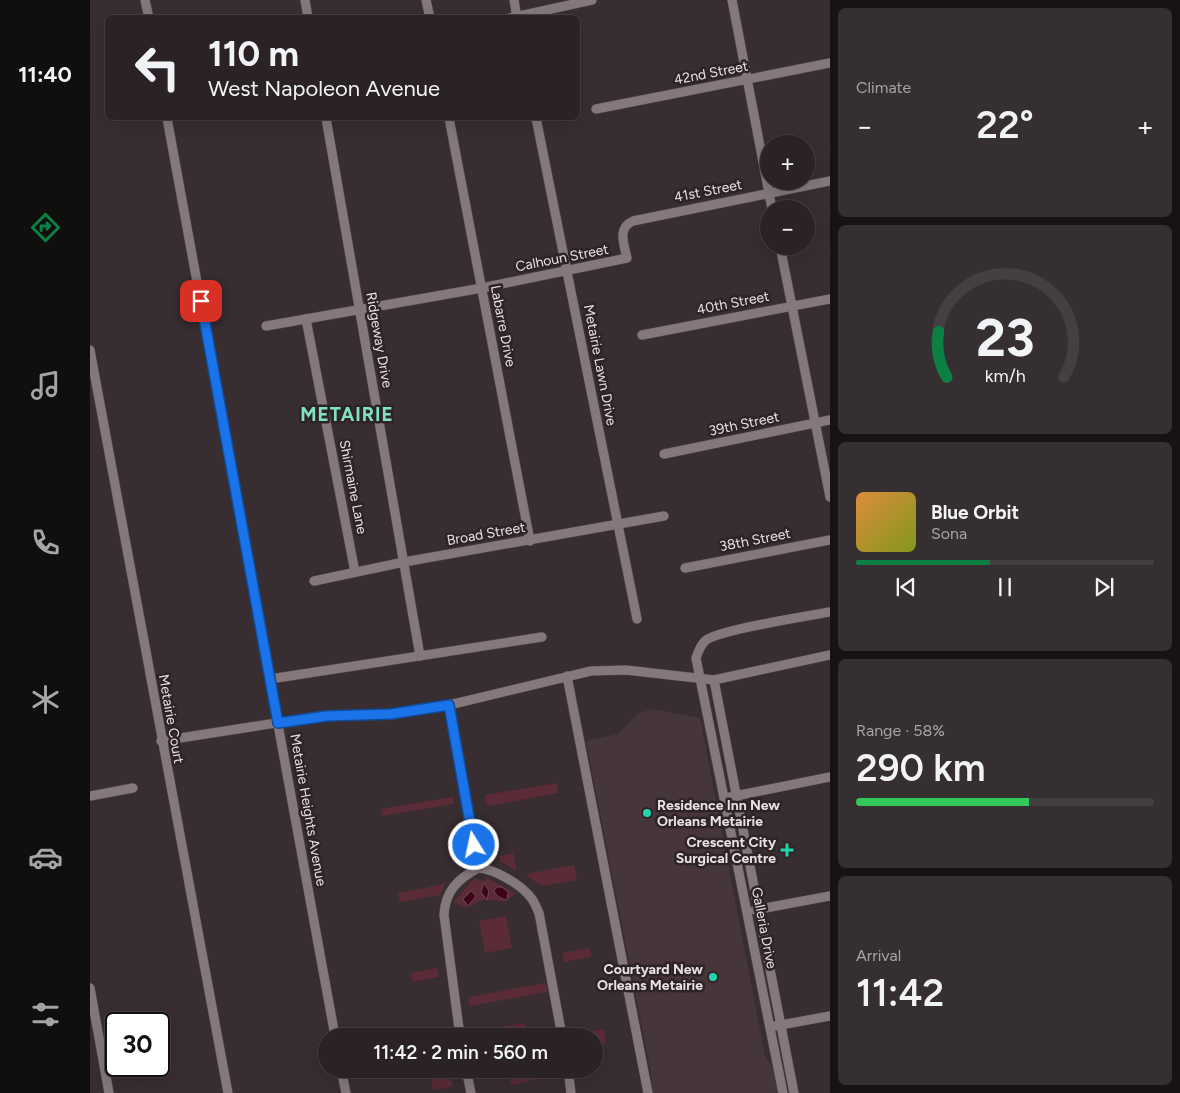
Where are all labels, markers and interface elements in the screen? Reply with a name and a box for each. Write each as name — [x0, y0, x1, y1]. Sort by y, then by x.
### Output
text: 110 m — [208, 33, 299, 75]
icon: left — [125, 35, 190, 100]
street label: 42nd Street — [672, 57, 750, 89]
text: 11:40 — [18, 61, 72, 88]
text: West Napoleon Avenue — [208, 75, 440, 102]
text: Climate — [856, 78, 911, 97]
text: 22° — [976, 102, 1034, 148]
text: − — [856, 109, 873, 143]
text: + — [1137, 109, 1154, 143]
map controls — [760, 135, 815, 255]
button: + — [760, 135, 815, 190]
street label: 41st Street — [673, 176, 743, 206]
button: − — [760, 200, 815, 255]
icon: directions — [28, 210, 63, 245]
street label: Calhoun Street — [514, 241, 610, 275]
pin — [180, 280, 222, 322]
street label: Labarre Drive — [487, 284, 519, 369]
icon: arrive — [187, 287, 215, 315]
street label: 40th Street — [695, 288, 771, 318]
street label: Ridgeway Drive — [362, 291, 396, 390]
street label: Metairie Lawn Drive — [580, 303, 620, 427]
text: 23 — [975, 307, 1035, 369]
text: km/h — [985, 365, 1025, 386]
icon: music — [28, 368, 63, 403]
district label: METAIRIE — [300, 403, 394, 426]
street label: 39th Street — [707, 408, 781, 440]
street label: Shirmaine Lane — [336, 439, 371, 536]
text: Blue Orbit — [931, 501, 1019, 524]
street label: Broad Street — [445, 519, 527, 549]
text: Sona — [931, 524, 967, 543]
icon: phone — [28, 525, 63, 560]
street label: 38th Street — [718, 525, 792, 555]
icon: previous — [892, 573, 920, 601]
icon: pause — [991, 573, 1019, 601]
icon: next — [1090, 573, 1118, 601]
street label: Metairie Court — [155, 673, 187, 765]
icon: climate — [28, 682, 63, 717]
text: Range · 58% — [856, 721, 945, 740]
street label: Metairie Heights Avenue — [286, 733, 330, 888]
text: 290 km — [856, 745, 986, 791]
place label: Residence Inn New Orleans Metairie — [657, 797, 780, 830]
marker: Residence Inn New Orleans Metairie — [641, 807, 653, 819]
position arrow — [447, 818, 499, 870]
place label: Crescent City Surgical Centre — [676, 834, 777, 867]
icon: car — [28, 840, 63, 875]
marker: Crescent City Surgical Centre — [780, 843, 794, 857]
street label: Galleria Drive — [748, 886, 780, 970]
text: Arrival — [856, 946, 901, 965]
place label: Courtyard New Orleans Metairie — [597, 961, 703, 994]
text: 11:42 — [856, 970, 944, 1016]
marker: Courtyard New Orleans Metairie — [707, 971, 719, 983]
icon: filters — [28, 997, 63, 1032]
speed limit sign: 30 — [105, 1012, 170, 1077]
text: 11:42 · 2 min · 560 m — [373, 1041, 548, 1064]

